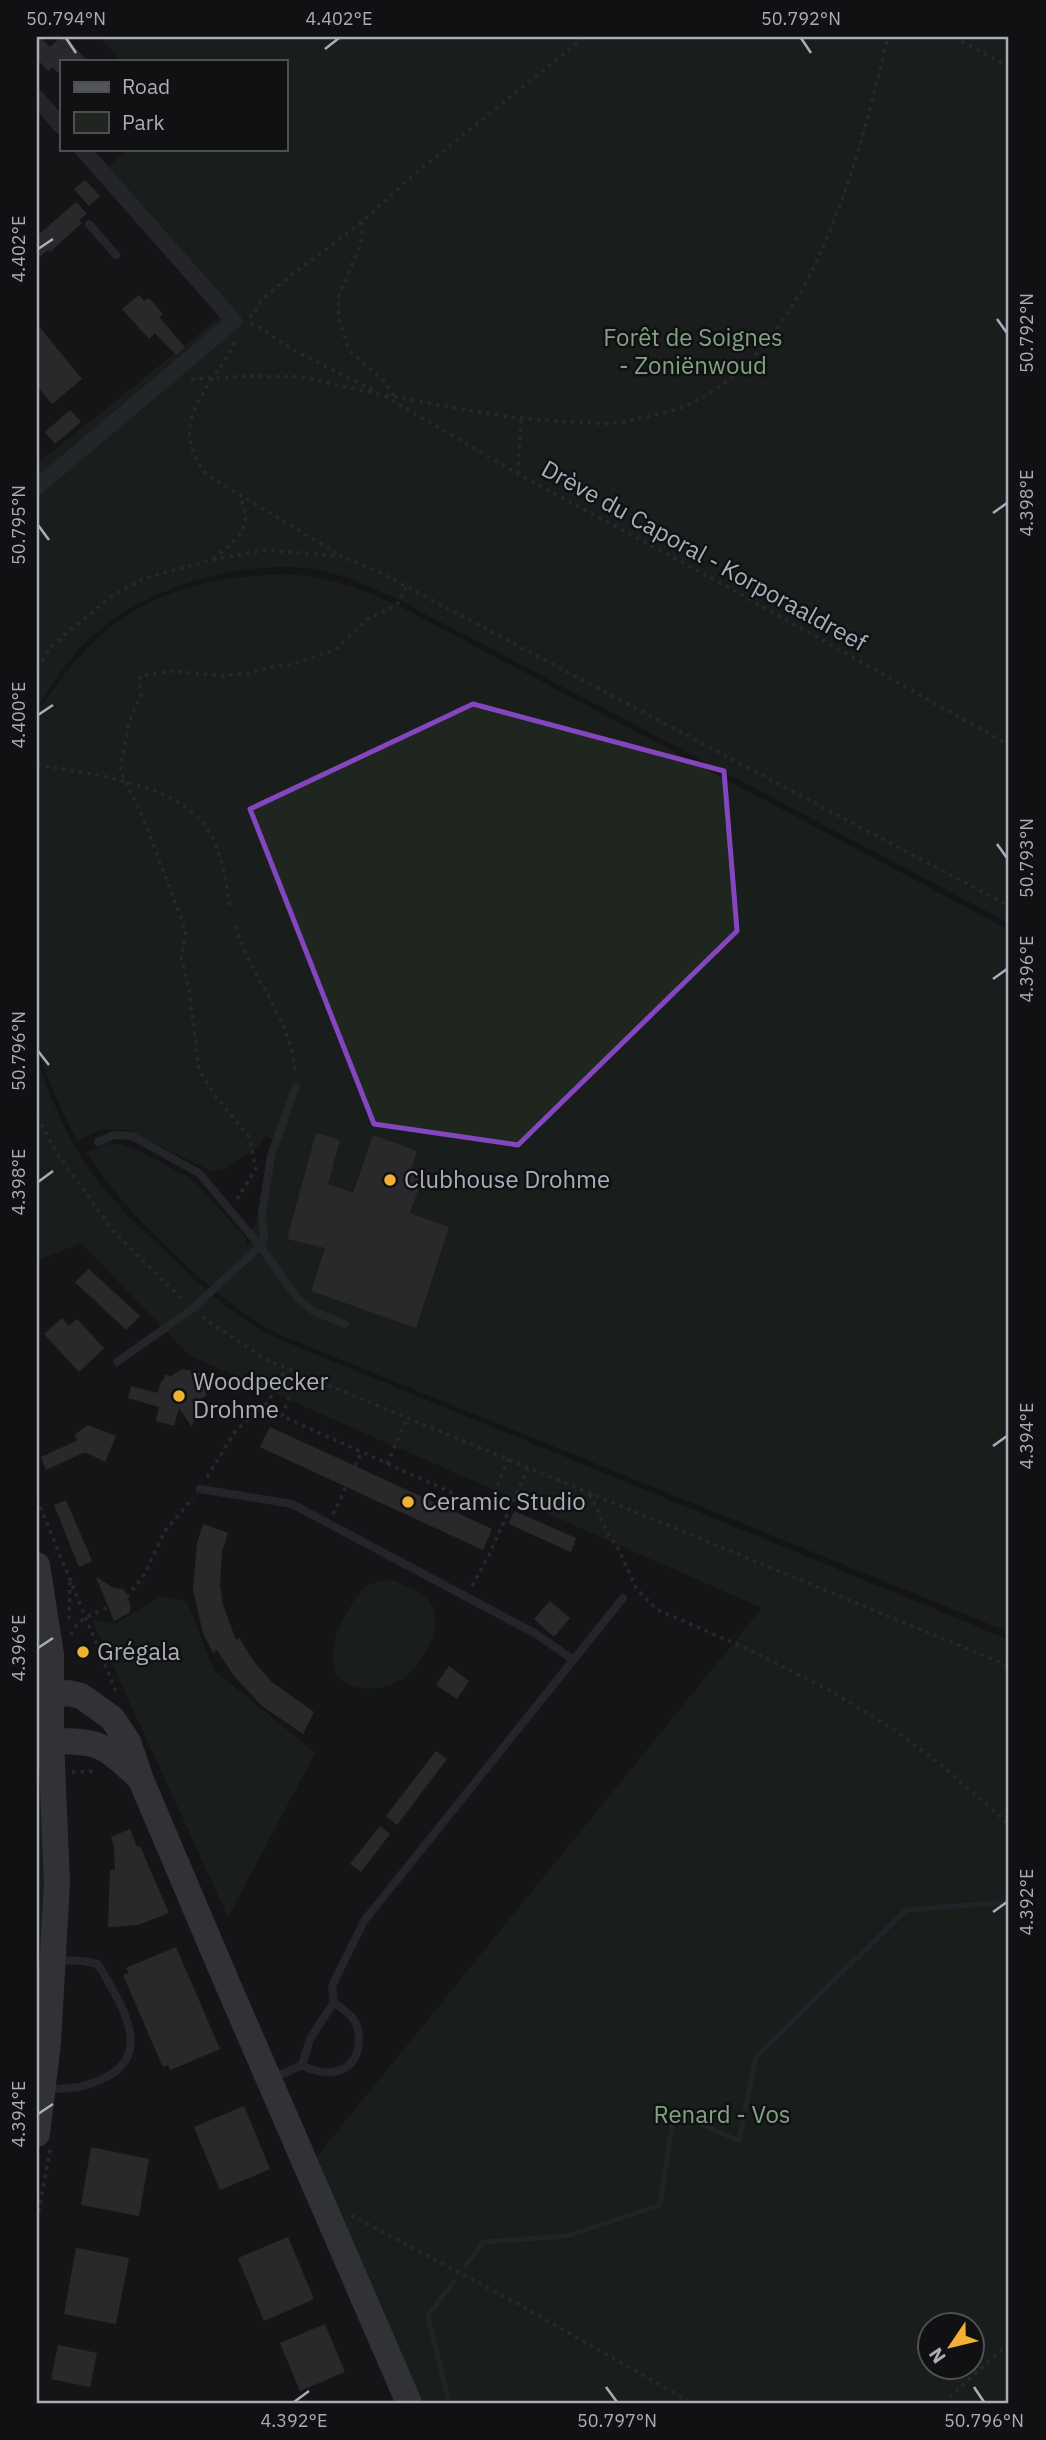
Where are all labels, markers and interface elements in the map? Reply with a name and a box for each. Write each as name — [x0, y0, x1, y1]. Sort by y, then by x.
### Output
text: 50.794°N — [26, 7, 106, 30]
text: 4.402°E — [305, 7, 373, 30]
text: 50.792°N — [761, 7, 841, 30]
legend — [60, 60, 287, 150]
text: Road — [122, 72, 170, 100]
text: Park — [122, 108, 165, 136]
text: 4.402°E — [7, 215, 30, 283]
text: 50.792°N — [1015, 293, 1038, 373]
park label: Forêt de Soignes - Zoniënwoud — [603, 321, 783, 381]
street label: Drève du Caporal - Korporaaldreef — [536, 452, 873, 658]
text: 4.398°E — [1015, 469, 1038, 537]
text: 50.795°N — [7, 485, 30, 565]
text: 4.400°E — [7, 681, 30, 749]
text: 50.793°N — [1015, 818, 1038, 898]
text: 4.396°E — [1015, 935, 1038, 1003]
text: 50.796°N — [7, 1011, 30, 1091]
text: 4.398°E — [7, 1148, 30, 1216]
place label: Clubhouse Drohme — [404, 1163, 610, 1195]
marker: Clubhouse Drohme — [382, 1172, 398, 1188]
place label: Woodpecker Drohme — [193, 1365, 328, 1425]
marker: Woodpecker Drohme — [171, 1388, 187, 1404]
text: 4.394°E — [1015, 1402, 1038, 1470]
place label: Ceramic Studio — [422, 1485, 586, 1517]
marker: Ceramic Studio — [400, 1494, 416, 1510]
text: 4.396°E — [7, 1614, 30, 1682]
place label: Grégala — [97, 1635, 180, 1667]
marker: Grégala — [75, 1644, 91, 1660]
text: 4.392°E — [1015, 1868, 1038, 1936]
text: 4.394°E — [7, 2080, 30, 2148]
park label: Renard - Vos — [653, 2098, 791, 2130]
north arrow — [916, 2310, 986, 2380]
text: N — [923, 2343, 951, 2368]
text: 4.392°E — [260, 2409, 328, 2432]
text: 50.797°N — [577, 2409, 657, 2432]
text: 50.796°N — [944, 2409, 1024, 2432]

